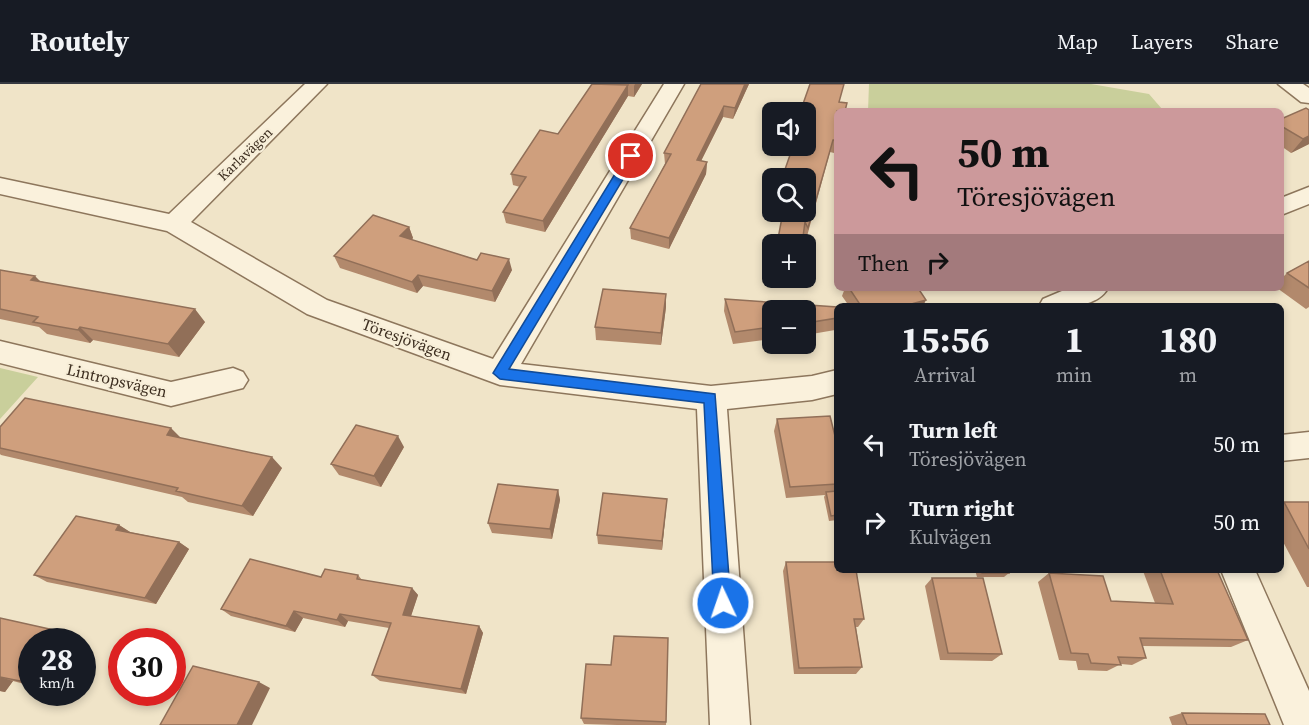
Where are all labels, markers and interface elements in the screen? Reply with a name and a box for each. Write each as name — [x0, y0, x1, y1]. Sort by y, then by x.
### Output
text: Routely — [30, 22, 129, 60]
text: Map — [1057, 27, 1098, 56]
text: Layers — [1131, 27, 1193, 56]
text: Share — [1226, 27, 1279, 56]
map controls — [762, 102, 816, 354]
button: sound — [762, 102, 816, 156]
street label: Karlavägen — [213, 122, 277, 185]
text: 50 m — [957, 123, 1050, 181]
pin — [605, 130, 656, 181]
icon: left — [858, 132, 936, 210]
icon: arrive — [614, 139, 647, 172]
button: search — [762, 168, 816, 222]
text: Töresjövägen — [957, 178, 1116, 215]
button: + — [762, 234, 816, 288]
icon: right — [921, 246, 954, 279]
text: Then — [858, 248, 909, 278]
button: − — [762, 300, 816, 354]
street label: Töresjövägen — [359, 313, 455, 366]
text: 15:56 — [901, 315, 989, 364]
text: 1 — [1064, 315, 1084, 364]
text: 180 — [1159, 315, 1217, 364]
street label: Lintropsvägen — [65, 358, 170, 402]
text: Arrival — [914, 361, 976, 389]
text: min — [1056, 361, 1092, 389]
text: m — [1179, 361, 1197, 389]
text: Turn left — [909, 415, 997, 445]
icon: left — [858, 428, 891, 461]
text: 50 m — [1213, 429, 1260, 459]
text: Töresjövägen — [909, 445, 1027, 473]
text: Turn right — [909, 493, 1014, 523]
icon: right — [858, 506, 891, 539]
text: 50 m — [1213, 507, 1260, 537]
text: Kulvägen — [909, 523, 992, 551]
position arrow — [691, 571, 755, 635]
speed limit sign: 30 — [108, 628, 186, 706]
text: 28 — [41, 639, 73, 680]
text: km/h — [39, 672, 75, 693]

